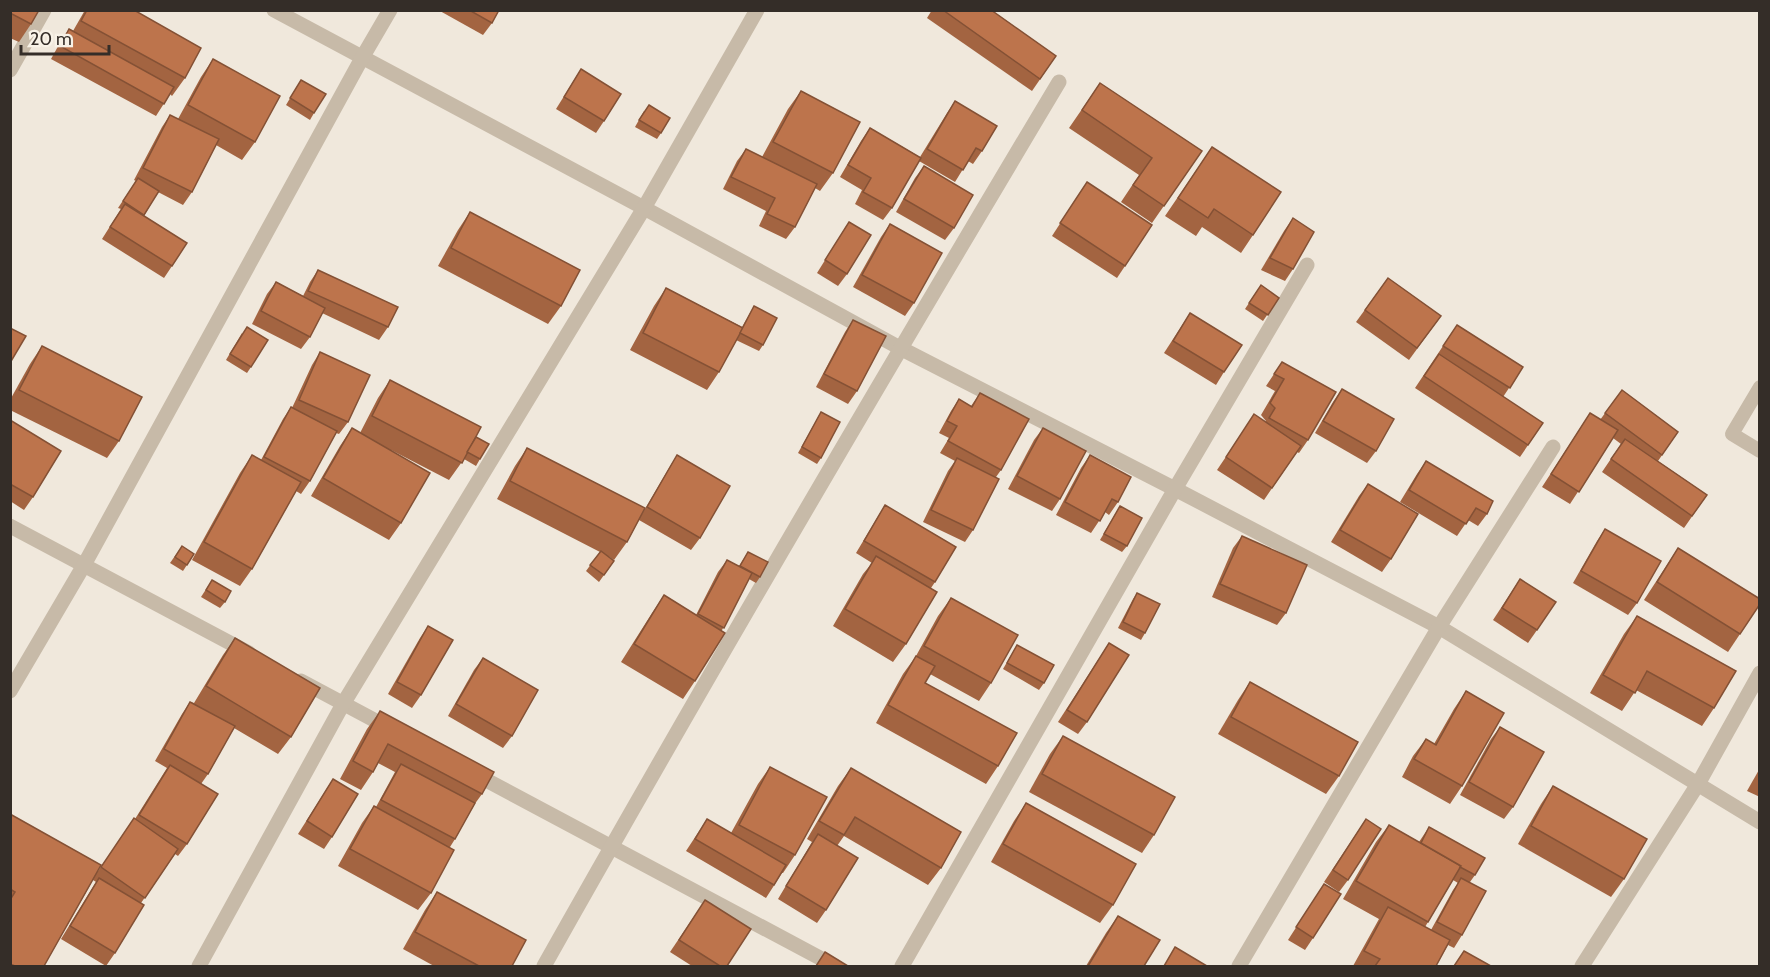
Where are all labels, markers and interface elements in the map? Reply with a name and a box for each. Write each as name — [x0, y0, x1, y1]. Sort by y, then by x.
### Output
scale bar — [21, 18, 110, 56]
text: 20 m — [30, 28, 72, 50]

